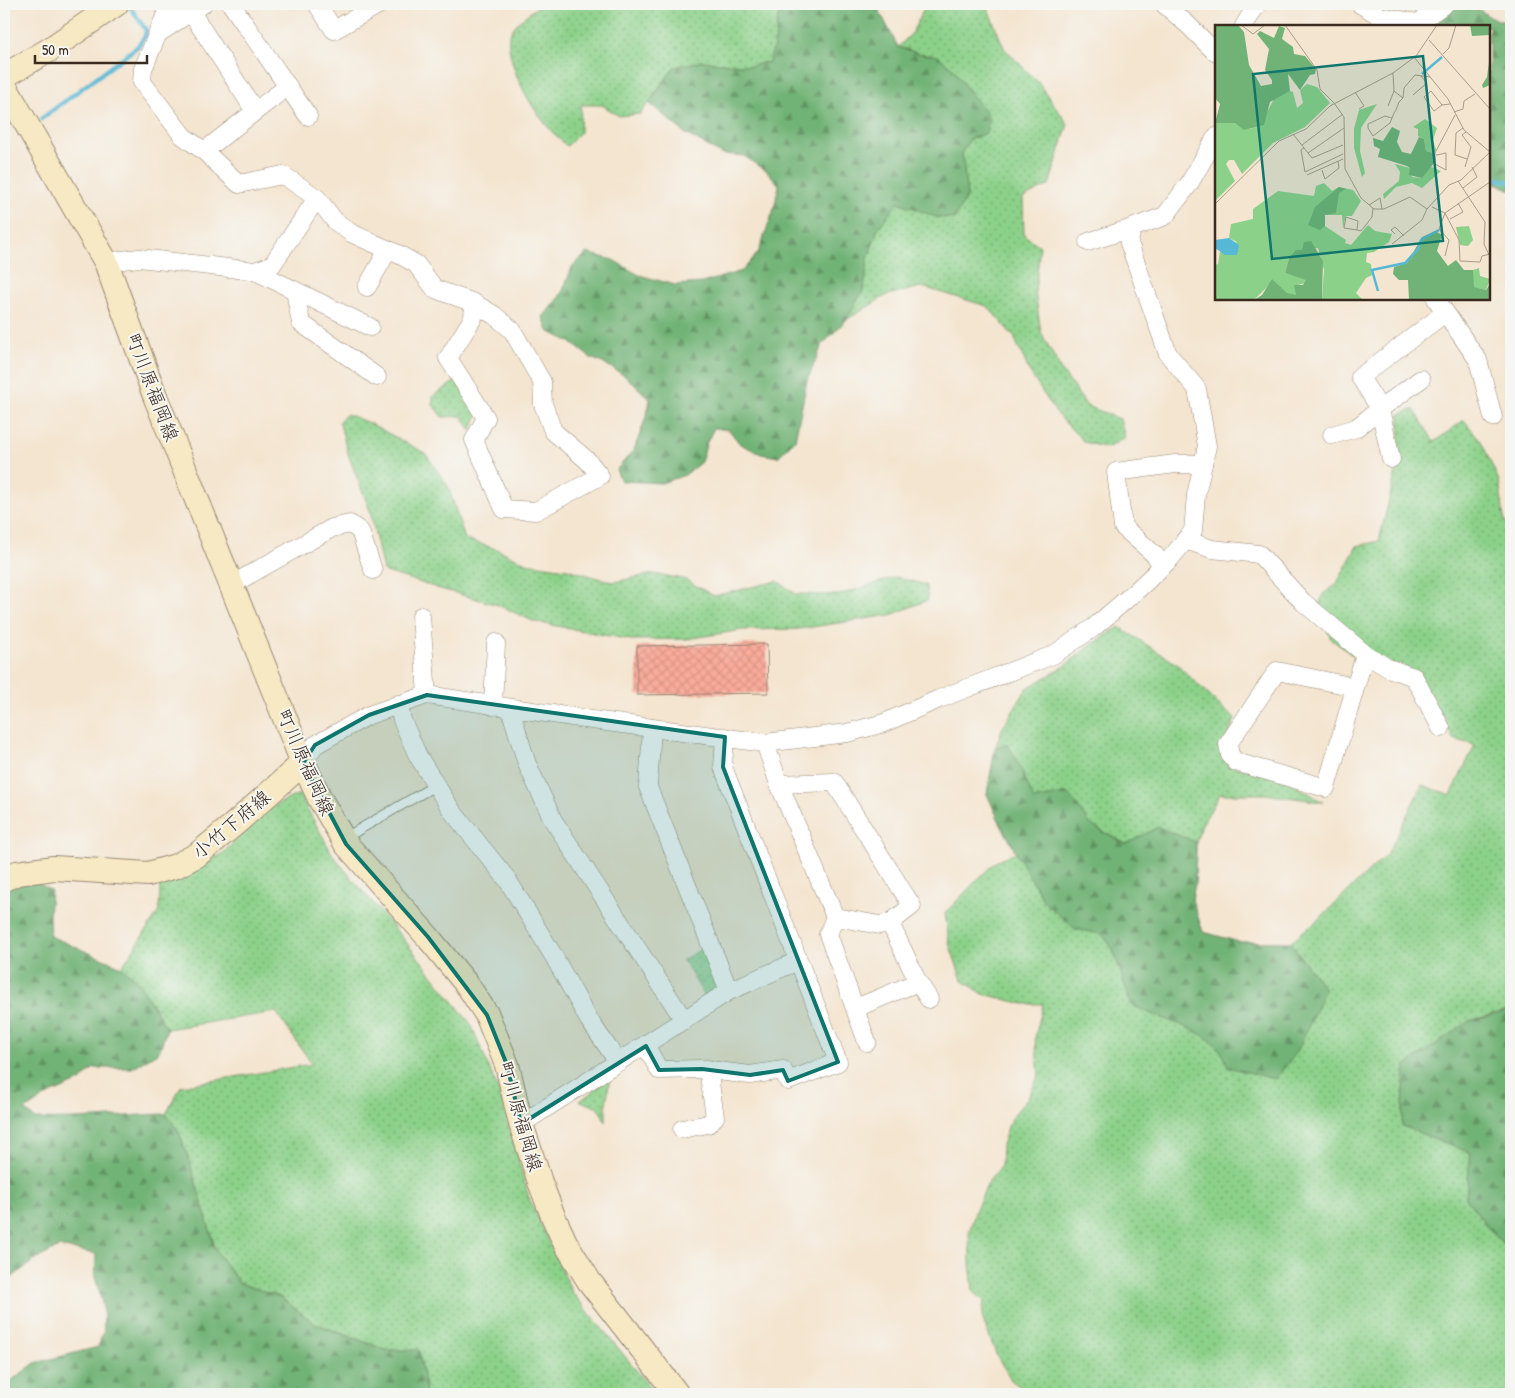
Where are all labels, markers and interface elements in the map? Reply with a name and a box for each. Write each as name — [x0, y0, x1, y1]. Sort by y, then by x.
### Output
inset map — [1215, 25, 1490, 300]
scale bar — [35, 32, 148, 64]
text: 50 m — [42, 39, 69, 60]
street label: 町川原福岡線 — [120, 329, 186, 445]
street label: 町川原福岡線 — [271, 705, 341, 819]
street label: 小竹下府線 — [186, 784, 276, 864]
street label: 町川原福岡線 — [493, 1058, 549, 1174]

